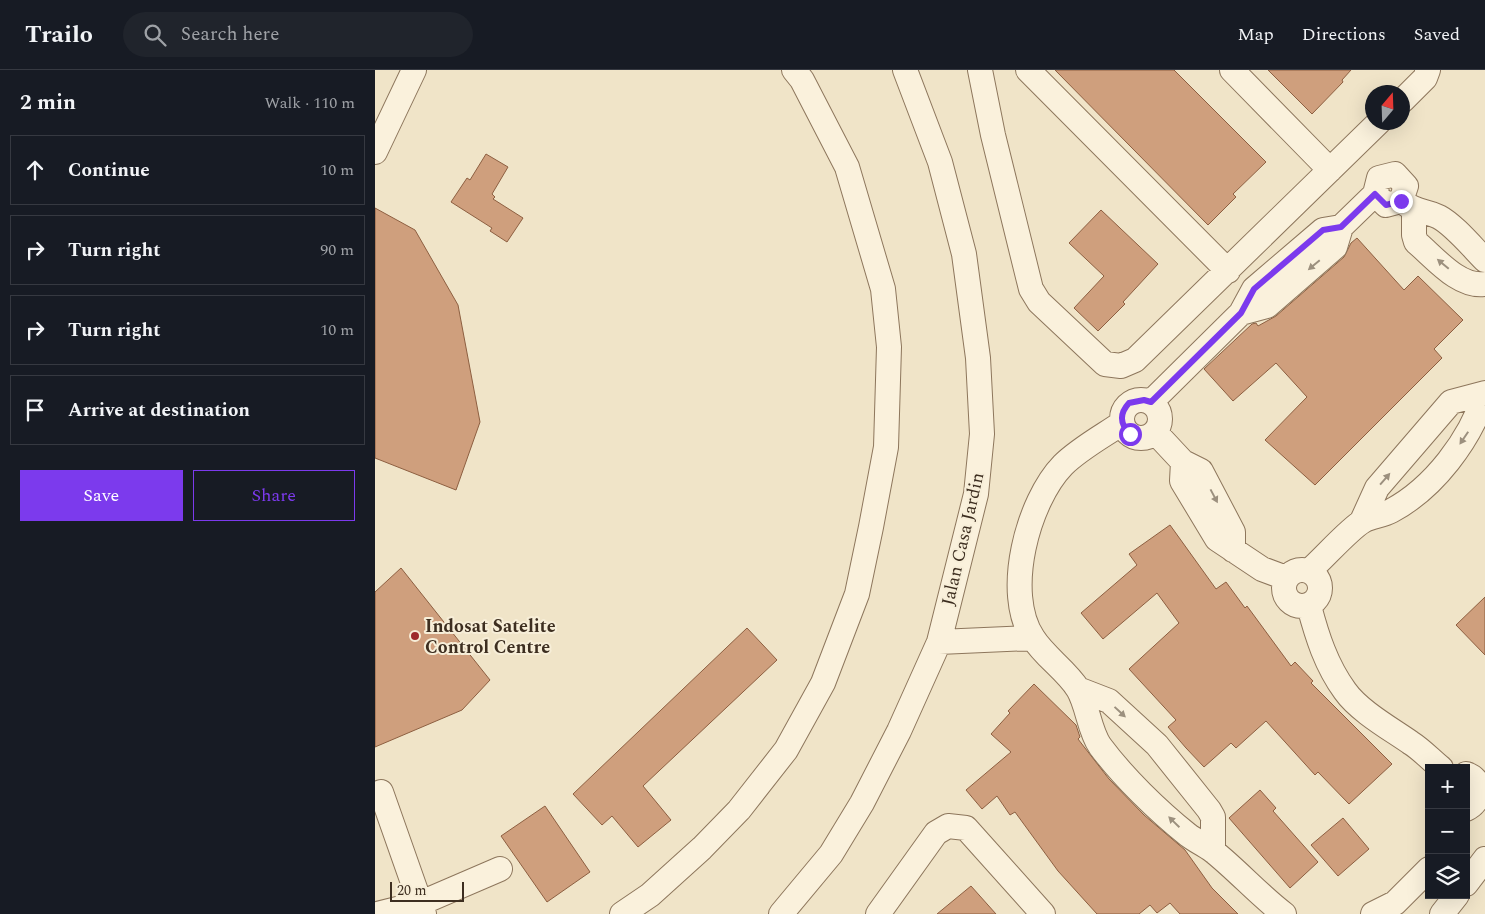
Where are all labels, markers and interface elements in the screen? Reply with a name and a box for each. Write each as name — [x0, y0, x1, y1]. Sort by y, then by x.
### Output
search box — [123, 12, 473, 57]
text: Trailo — [25, 17, 93, 53]
text: Search here — [181, 20, 279, 49]
icon: search — [141, 21, 169, 49]
text: Map — [1238, 21, 1274, 48]
text: Directions — [1302, 21, 1386, 48]
text: Saved — [1414, 21, 1460, 48]
north arrow — [1365, 85, 1410, 130]
text: 2 min — [20, 87, 76, 119]
text: Walk · 110 m — [264, 91, 355, 115]
icon: ahead — [21, 156, 49, 184]
text: Continue — [68, 156, 150, 185]
text: 10 m — [320, 158, 354, 182]
route end — [1390, 190, 1413, 213]
icon: right — [21, 236, 49, 264]
text: Turn right — [68, 236, 161, 265]
text: 90 m — [320, 238, 354, 262]
one-way arrow — [1307, 259, 1320, 270]
one-way arrow — [1437, 259, 1450, 270]
icon: right — [21, 316, 49, 344]
text: Turn right — [68, 316, 161, 345]
text: 10 m — [320, 318, 354, 342]
icon: arrive — [21, 396, 49, 424]
text: Arrive at destination — [68, 396, 250, 425]
route start — [1119, 423, 1142, 446]
one-way arrow — [1460, 431, 1469, 445]
button: Save — [20, 470, 183, 521]
button: Share — [193, 470, 355, 521]
street label: Jalan Casa Jardin — [935, 470, 991, 608]
one-way arrow — [1379, 473, 1391, 485]
one-way arrow — [1210, 489, 1218, 504]
place label: Indosat Satelite Control Centre — [425, 613, 556, 661]
marker: Indosat Satelite Control Centre — [409, 630, 421, 642]
one-way arrow — [1114, 706, 1126, 718]
map controls — [1425, 764, 1470, 899]
button: + — [1425, 764, 1470, 809]
button: − — [1425, 809, 1470, 854]
one-way arrow — [1168, 816, 1180, 828]
button: layers — [1425, 854, 1470, 899]
scale bar — [390, 879, 464, 902]
text: 20 m — [397, 880, 427, 901]

